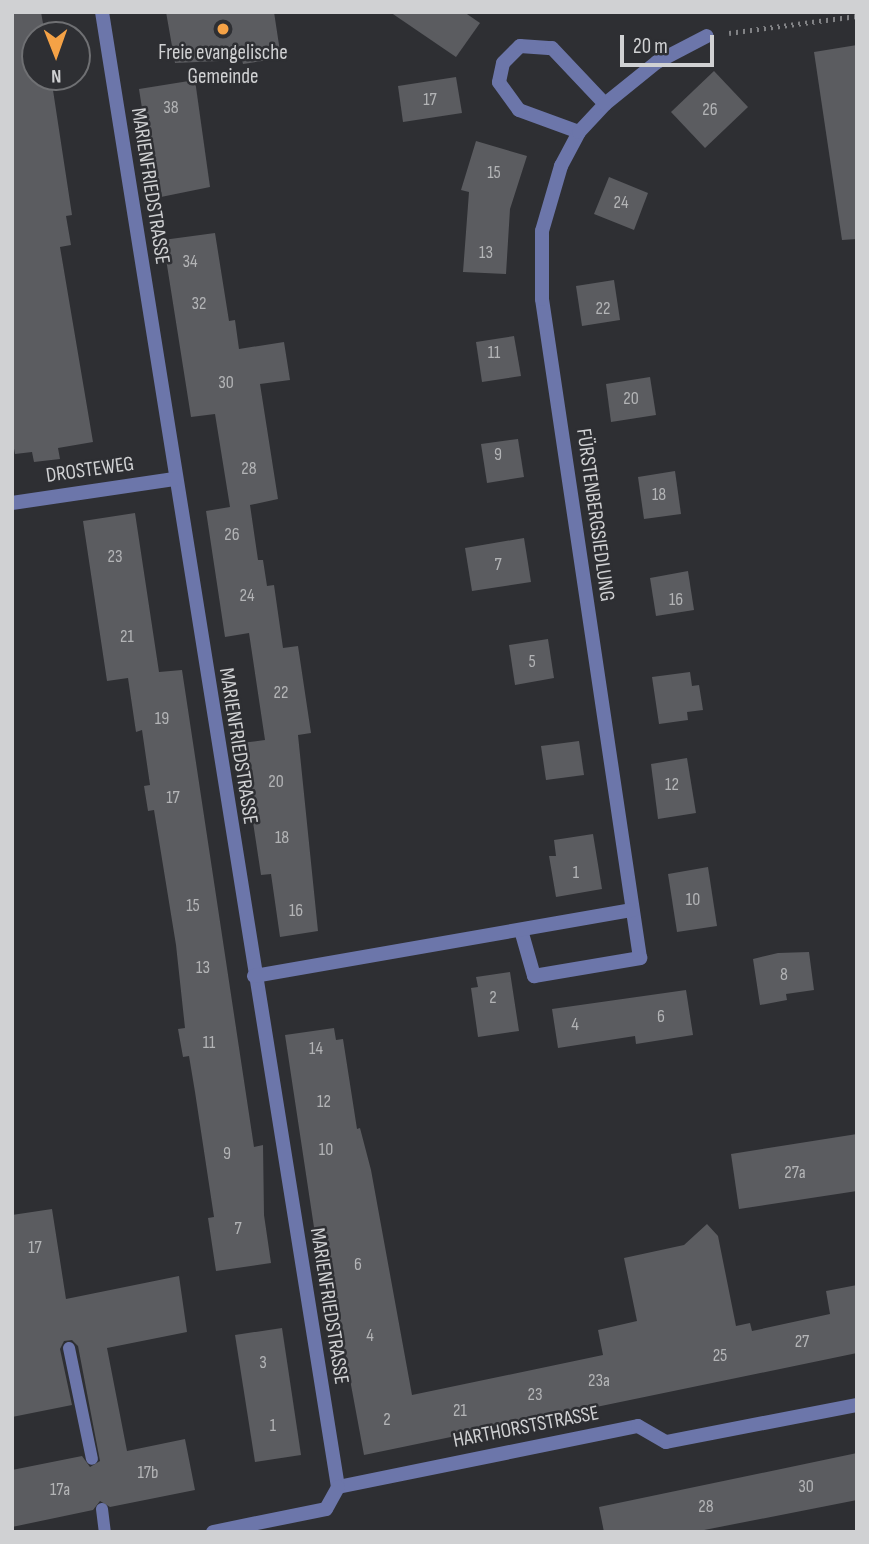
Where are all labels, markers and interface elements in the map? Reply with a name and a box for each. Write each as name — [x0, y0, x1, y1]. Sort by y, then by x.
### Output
north arrow — [21, 21, 91, 91]
marker: Freie evangelische Gemeinde — [215, 21, 231, 37]
scale bar — [624, 21, 718, 65]
text: 20 m — [633, 34, 668, 59]
place label: Freie evangelische Gemeinde — [158, 40, 288, 90]
text: N — [51, 64, 62, 87]
house number: 17 — [423, 89, 437, 111]
house number: 38 — [163, 97, 179, 119]
house number: 26 — [702, 99, 718, 121]
street label: MARIENFRIEDSTRASSE — [125, 106, 175, 266]
house number: 15 — [487, 162, 501, 184]
house number: 24 — [614, 192, 628, 214]
house number: 13 — [479, 242, 493, 264]
house number: 34 — [182, 251, 198, 273]
house number: 32 — [192, 293, 206, 315]
house number: 22 — [596, 298, 610, 320]
house number: 11 — [488, 342, 500, 364]
house number: 30 — [218, 372, 234, 394]
house number: 20 — [623, 388, 639, 410]
street label: FÜRSTENBERGSIEDLUNG — [570, 427, 620, 603]
house number: 9 — [494, 444, 502, 466]
street label: DROSTEWEG — [44, 451, 136, 489]
house number: 28 — [241, 458, 257, 480]
house number: 18 — [652, 484, 666, 506]
house number: 26 — [224, 524, 240, 546]
house number: 23 — [108, 546, 122, 568]
house number: 7 — [494, 554, 502, 576]
house number: 24 — [240, 585, 254, 607]
house number: 16 — [669, 589, 683, 611]
house number: 21 — [120, 626, 134, 648]
house number: 5 — [528, 651, 536, 673]
street label: MARIENFRIEDSTRASSE — [213, 666, 263, 826]
house number: 22 — [274, 682, 288, 704]
house number: 19 — [155, 708, 169, 730]
house number: 20 — [268, 771, 284, 793]
house number: 12 — [665, 774, 679, 796]
house number: 17 — [166, 787, 180, 809]
house number: 18 — [275, 827, 289, 849]
house number: 1 — [573, 862, 579, 884]
house number: 10 — [686, 889, 700, 911]
house number: 15 — [186, 895, 200, 917]
house number: 16 — [289, 900, 303, 922]
house number: 13 — [196, 957, 210, 979]
house number: 8 — [780, 964, 788, 986]
house number: 2 — [489, 987, 497, 1009]
house number: 6 — [657, 1006, 665, 1028]
house number: 4 — [571, 1014, 579, 1036]
house number: 11 — [203, 1032, 215, 1054]
house number: 14 — [309, 1038, 323, 1060]
house number: 12 — [317, 1091, 331, 1113]
house number: 10 — [319, 1139, 333, 1161]
house number: 9 — [223, 1143, 231, 1165]
house number: 27a — [784, 1162, 806, 1184]
house number: 7 — [234, 1218, 242, 1240]
street label: MARIENFRIEDSTRASSE — [304, 1226, 354, 1386]
house number: 17 — [28, 1237, 42, 1259]
house number: 6 — [354, 1254, 362, 1276]
house number: 4 — [366, 1325, 374, 1347]
house number: 27 — [795, 1331, 809, 1353]
house number: 25 — [713, 1345, 727, 1367]
house number: 3 — [259, 1352, 267, 1374]
house number: 23a — [588, 1370, 610, 1392]
house number: 23 — [528, 1384, 542, 1406]
house number: 21 — [453, 1400, 467, 1422]
street label: HARTHORSTSTRASSE — [451, 1401, 601, 1453]
house number: 2 — [383, 1409, 391, 1431]
house number: 1 — [270, 1415, 276, 1437]
house number: 17b — [138, 1462, 158, 1484]
house number: 30 — [798, 1476, 814, 1498]
house number: 17a — [50, 1479, 70, 1501]
house number: 28 — [698, 1496, 714, 1518]

